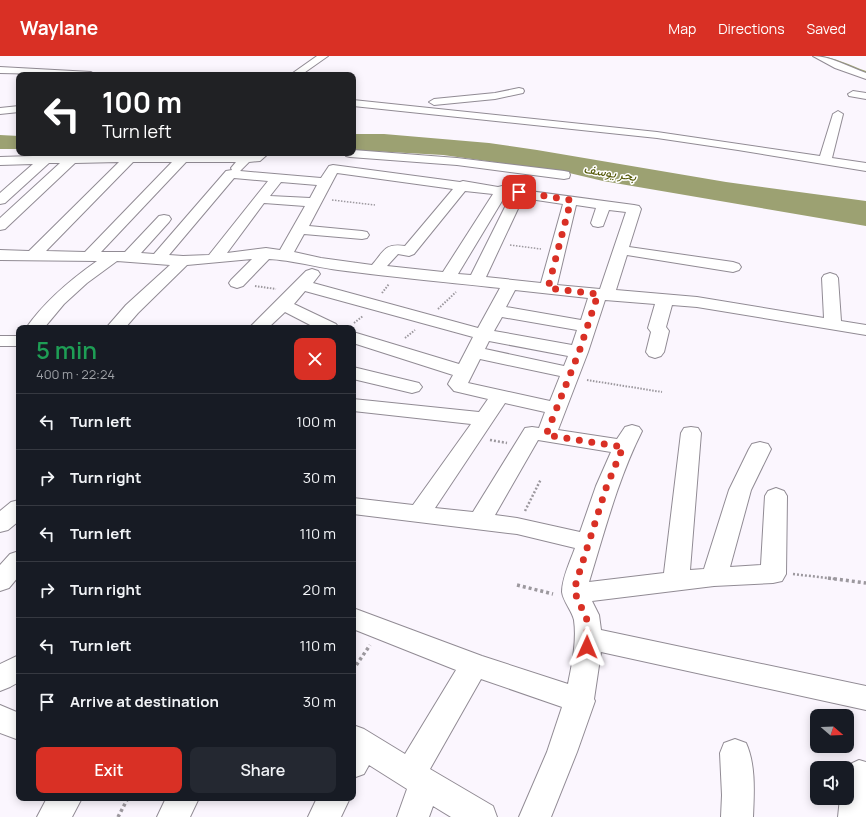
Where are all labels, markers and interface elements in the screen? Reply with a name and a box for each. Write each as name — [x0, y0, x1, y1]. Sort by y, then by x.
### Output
text: Waylane — [20, 15, 98, 41]
text: Map — [668, 19, 696, 38]
text: Directions — [718, 19, 785, 38]
text: Saved — [807, 19, 846, 38]
text: 100 m — [102, 83, 182, 121]
icon: left — [36, 88, 88, 140]
text: Turn left — [102, 119, 172, 143]
water label: بحر يوسف — [582, 159, 639, 185]
pin — [502, 175, 536, 209]
icon: arrive — [508, 181, 530, 203]
text: 5 min — [36, 333, 97, 366]
button: close — [294, 338, 336, 380]
text: 400 m · 22:24 — [36, 365, 115, 383]
icon: left — [36, 411, 58, 433]
text: Turn left — [70, 411, 132, 432]
text: 100 m — [296, 411, 336, 432]
icon: right — [36, 467, 58, 489]
text: Turn right — [70, 467, 141, 488]
text: 30 m — [303, 467, 336, 488]
icon: left — [36, 523, 58, 545]
text: Turn left — [70, 523, 132, 544]
text: 110 m — [299, 523, 336, 544]
icon: right — [36, 579, 58, 601]
text: Turn right — [70, 579, 141, 600]
text: 20 m — [303, 579, 336, 600]
position arrow — [566, 626, 608, 668]
icon: left — [36, 635, 58, 657]
text: Turn left — [70, 635, 132, 656]
text: 110 m — [299, 635, 336, 656]
icon: arrive — [36, 691, 58, 713]
text: Arrive at destination — [70, 691, 219, 712]
text: 30 m — [303, 691, 336, 712]
north arrow — [810, 709, 854, 753]
map controls — [810, 709, 854, 805]
button: Exit — [36, 747, 182, 793]
button: Share — [190, 747, 336, 793]
button: sound — [810, 761, 854, 805]

